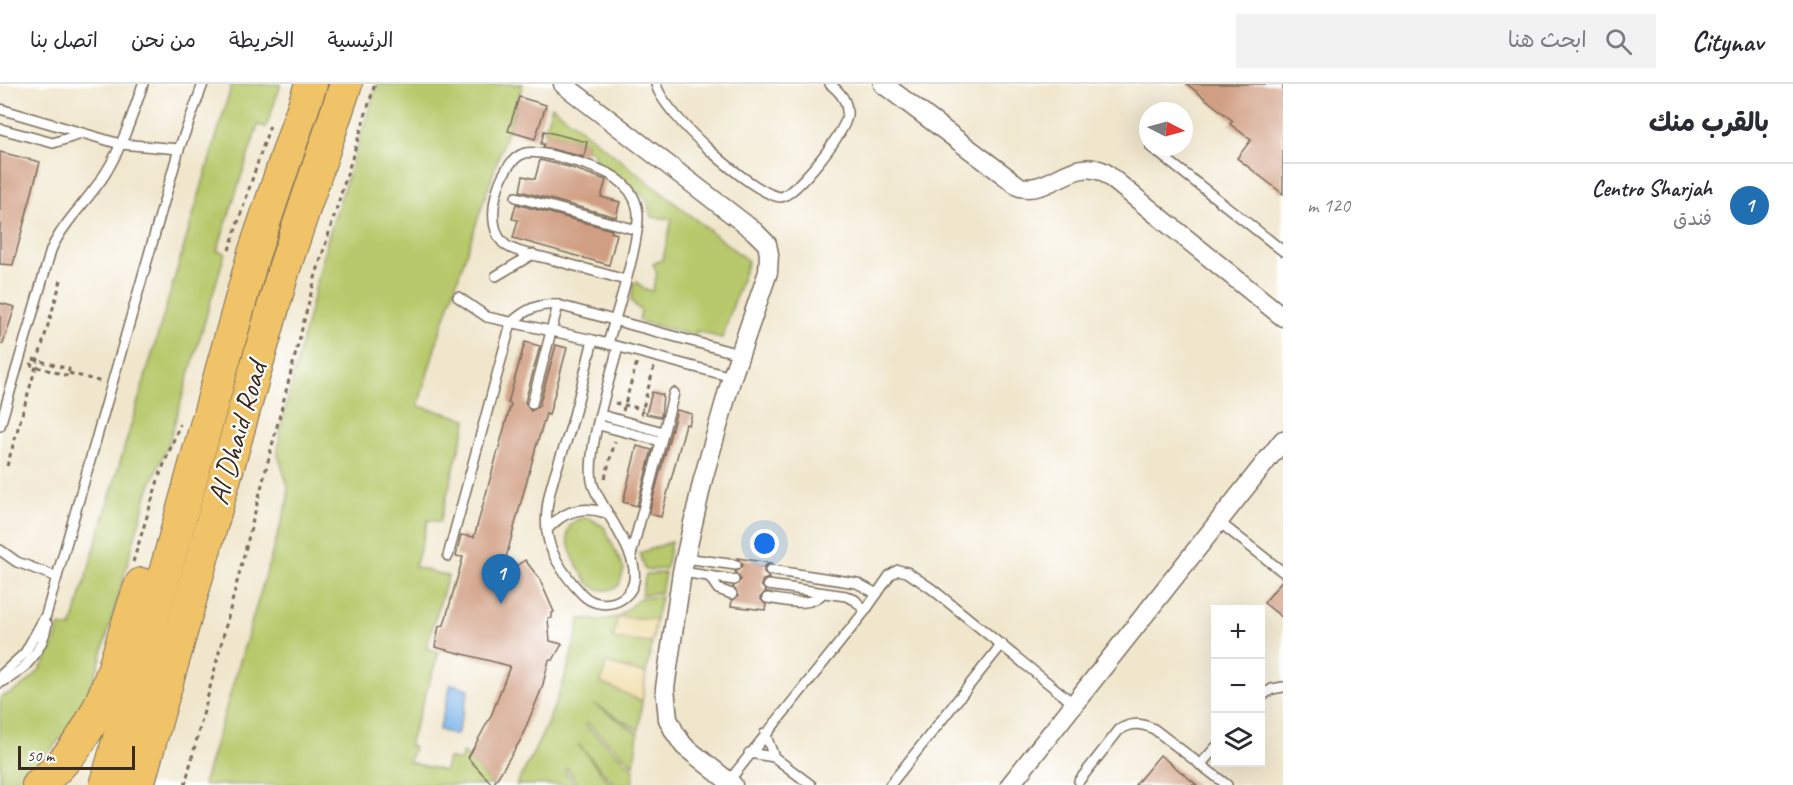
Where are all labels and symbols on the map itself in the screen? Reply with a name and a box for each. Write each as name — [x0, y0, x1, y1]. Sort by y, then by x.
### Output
north arrow — [1139, 102, 1193, 156]
street label: Al Dhaid Road — [199, 353, 277, 509]
your location — [750, 529, 779, 558]
pin: 1 — [482, 554, 520, 604]
scale bar — [18, 743, 135, 770]

